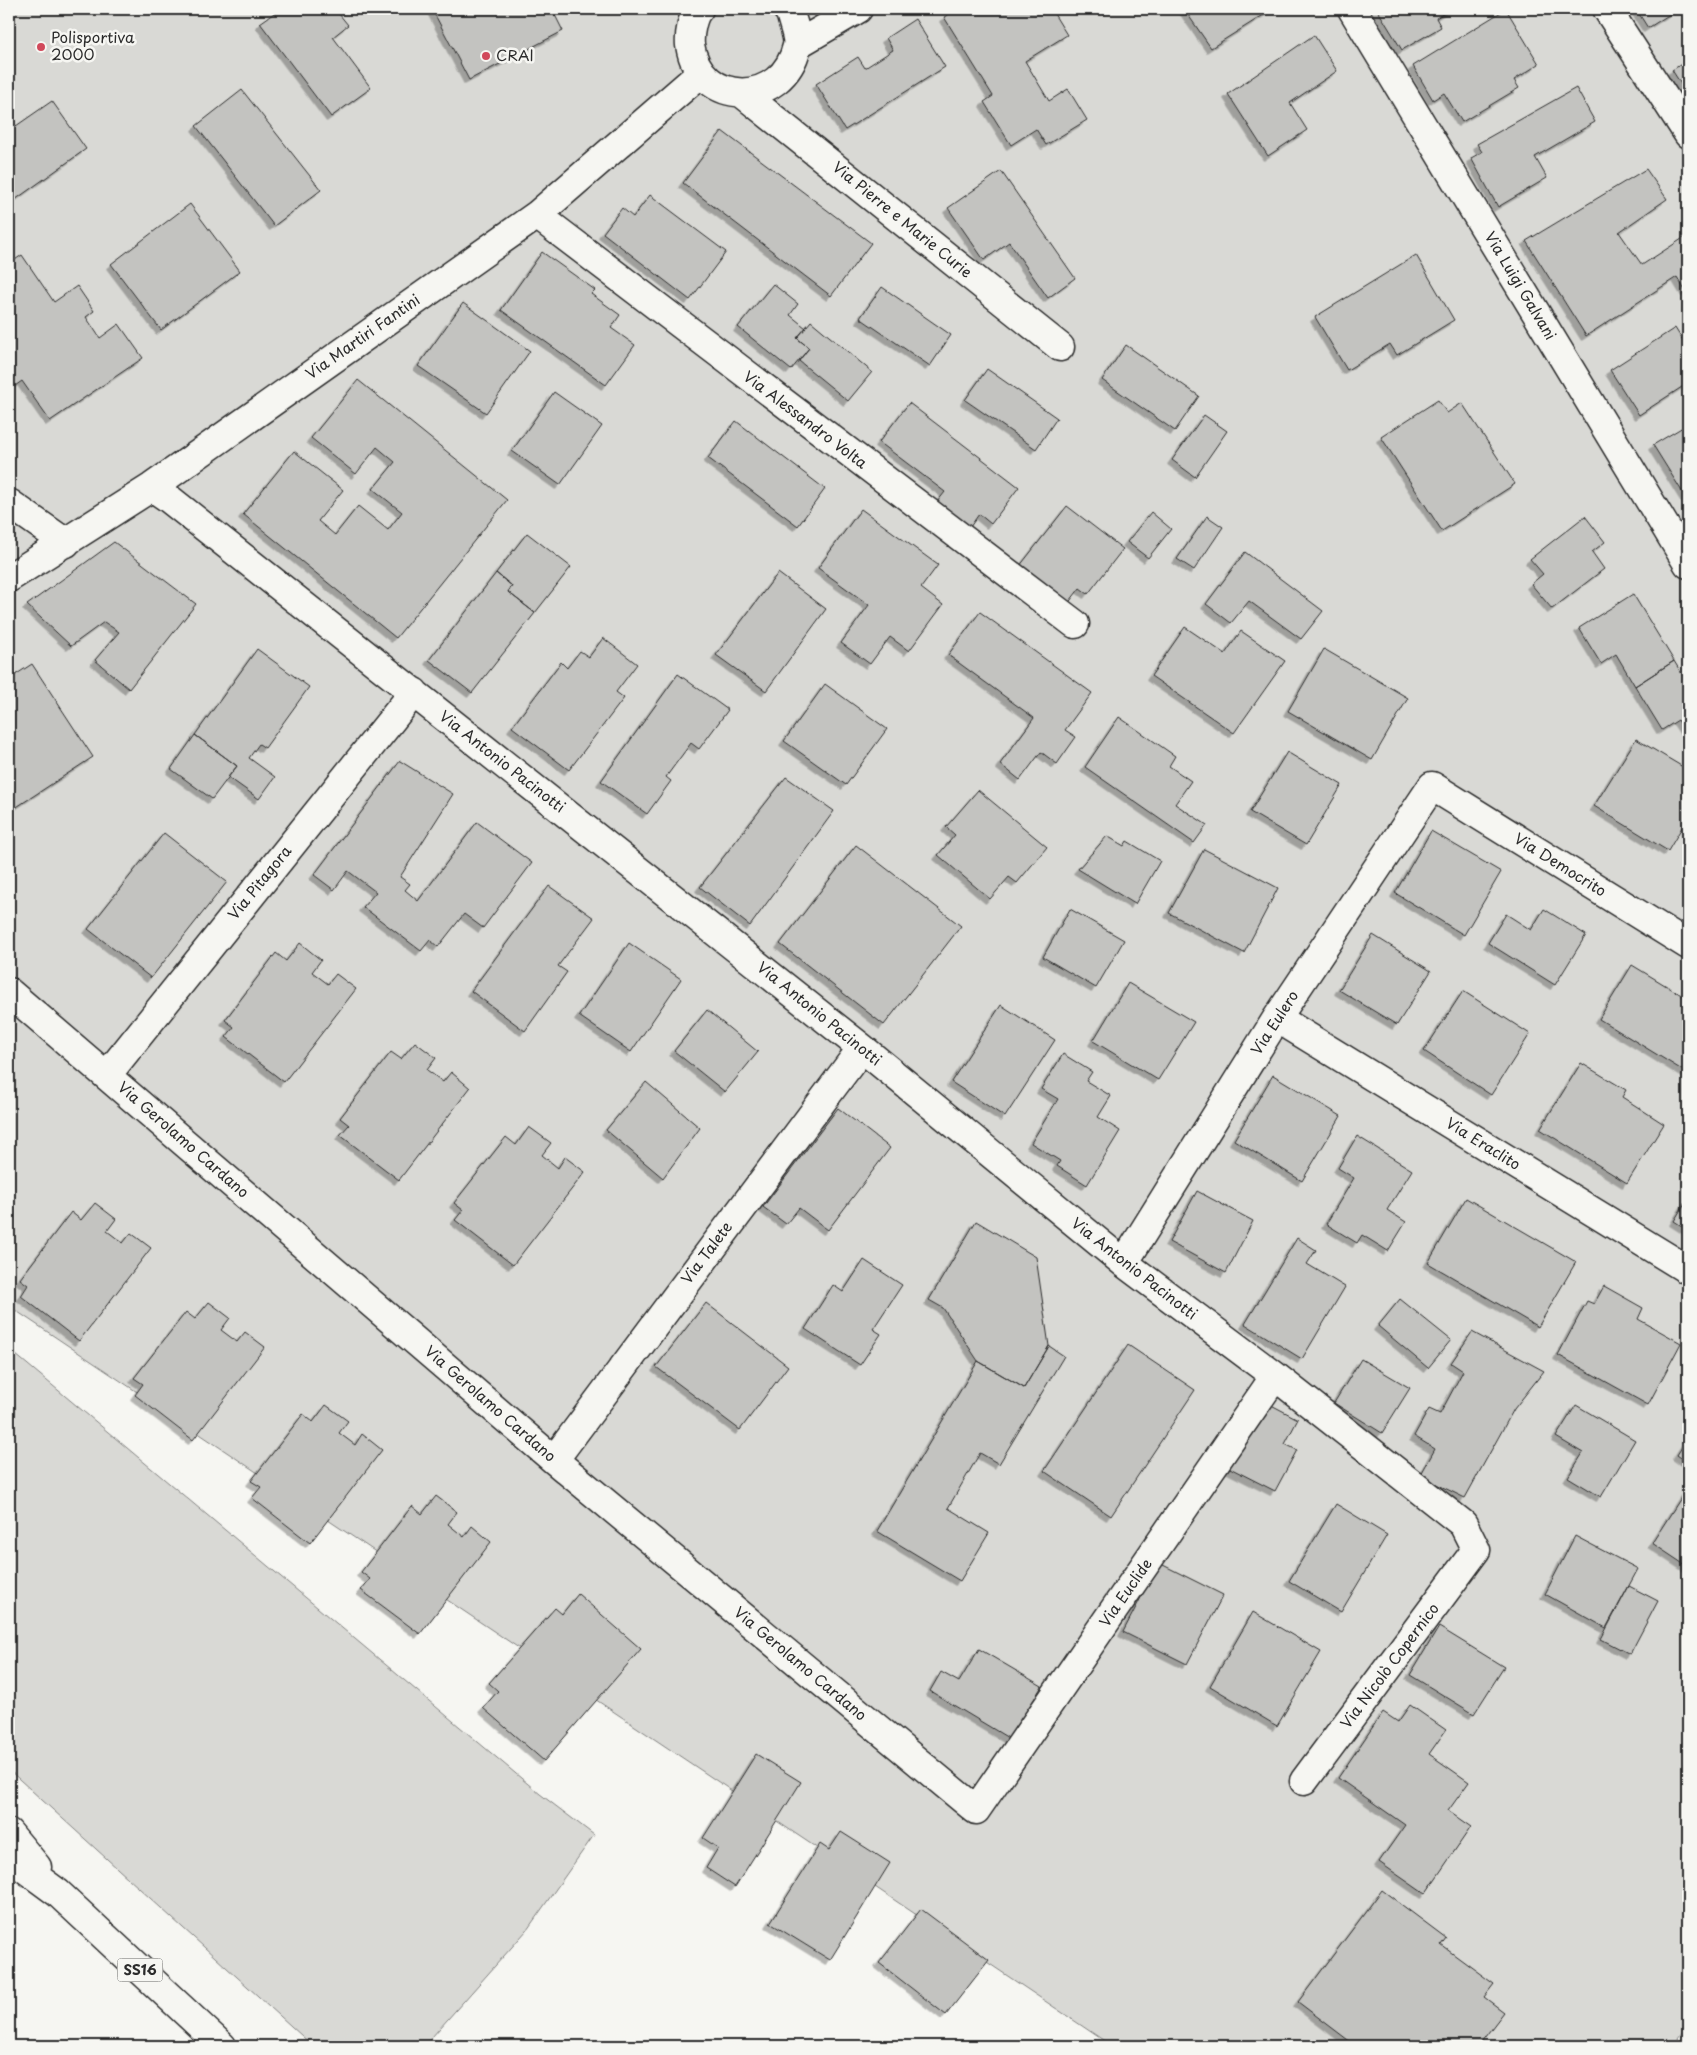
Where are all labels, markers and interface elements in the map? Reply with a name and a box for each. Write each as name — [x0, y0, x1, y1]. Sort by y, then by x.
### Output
place label: Polisportiva 2000 — [51, 25, 135, 65]
marker: Polisportiva 2000 — [35, 41, 47, 53]
place label: CRAI — [496, 43, 534, 66]
marker: CRAI — [480, 50, 492, 62]
street label: Via Pierre e Marie Curie — [828, 155, 978, 283]
street label: Via Luigi Galvani — [1480, 227, 1563, 344]
street label: Via Martiri Fantini — [300, 288, 424, 384]
street label: Via Alessandro Volta — [739, 364, 873, 474]
street label: Via Antonio Pacinotti — [435, 704, 571, 817]
street label: Via Democrito — [1510, 826, 1611, 901]
street label: Via Pitagora — [222, 839, 297, 924]
street label: Via Antonio Pacinotti — [753, 955, 887, 1070]
street label: Via Eulero — [1244, 985, 1303, 1059]
street label: Via Gerolamo Cardano — [113, 1075, 255, 1202]
street label: Via Eraclito — [1442, 1111, 1526, 1175]
street label: Via Antonio Pacinotti — [1067, 1211, 1203, 1324]
street label: Via Talete — [675, 1216, 737, 1288]
street label: Via Gerolamo Cardano — [420, 1339, 562, 1466]
street label: Via Euclide — [1093, 1553, 1157, 1631]
street label: Via Nicolò Copernico — [1334, 1598, 1444, 1733]
street label: Via Gerolamo Cardano — [729, 1600, 873, 1725]
road number: SS16 — [118, 1958, 162, 1982]

